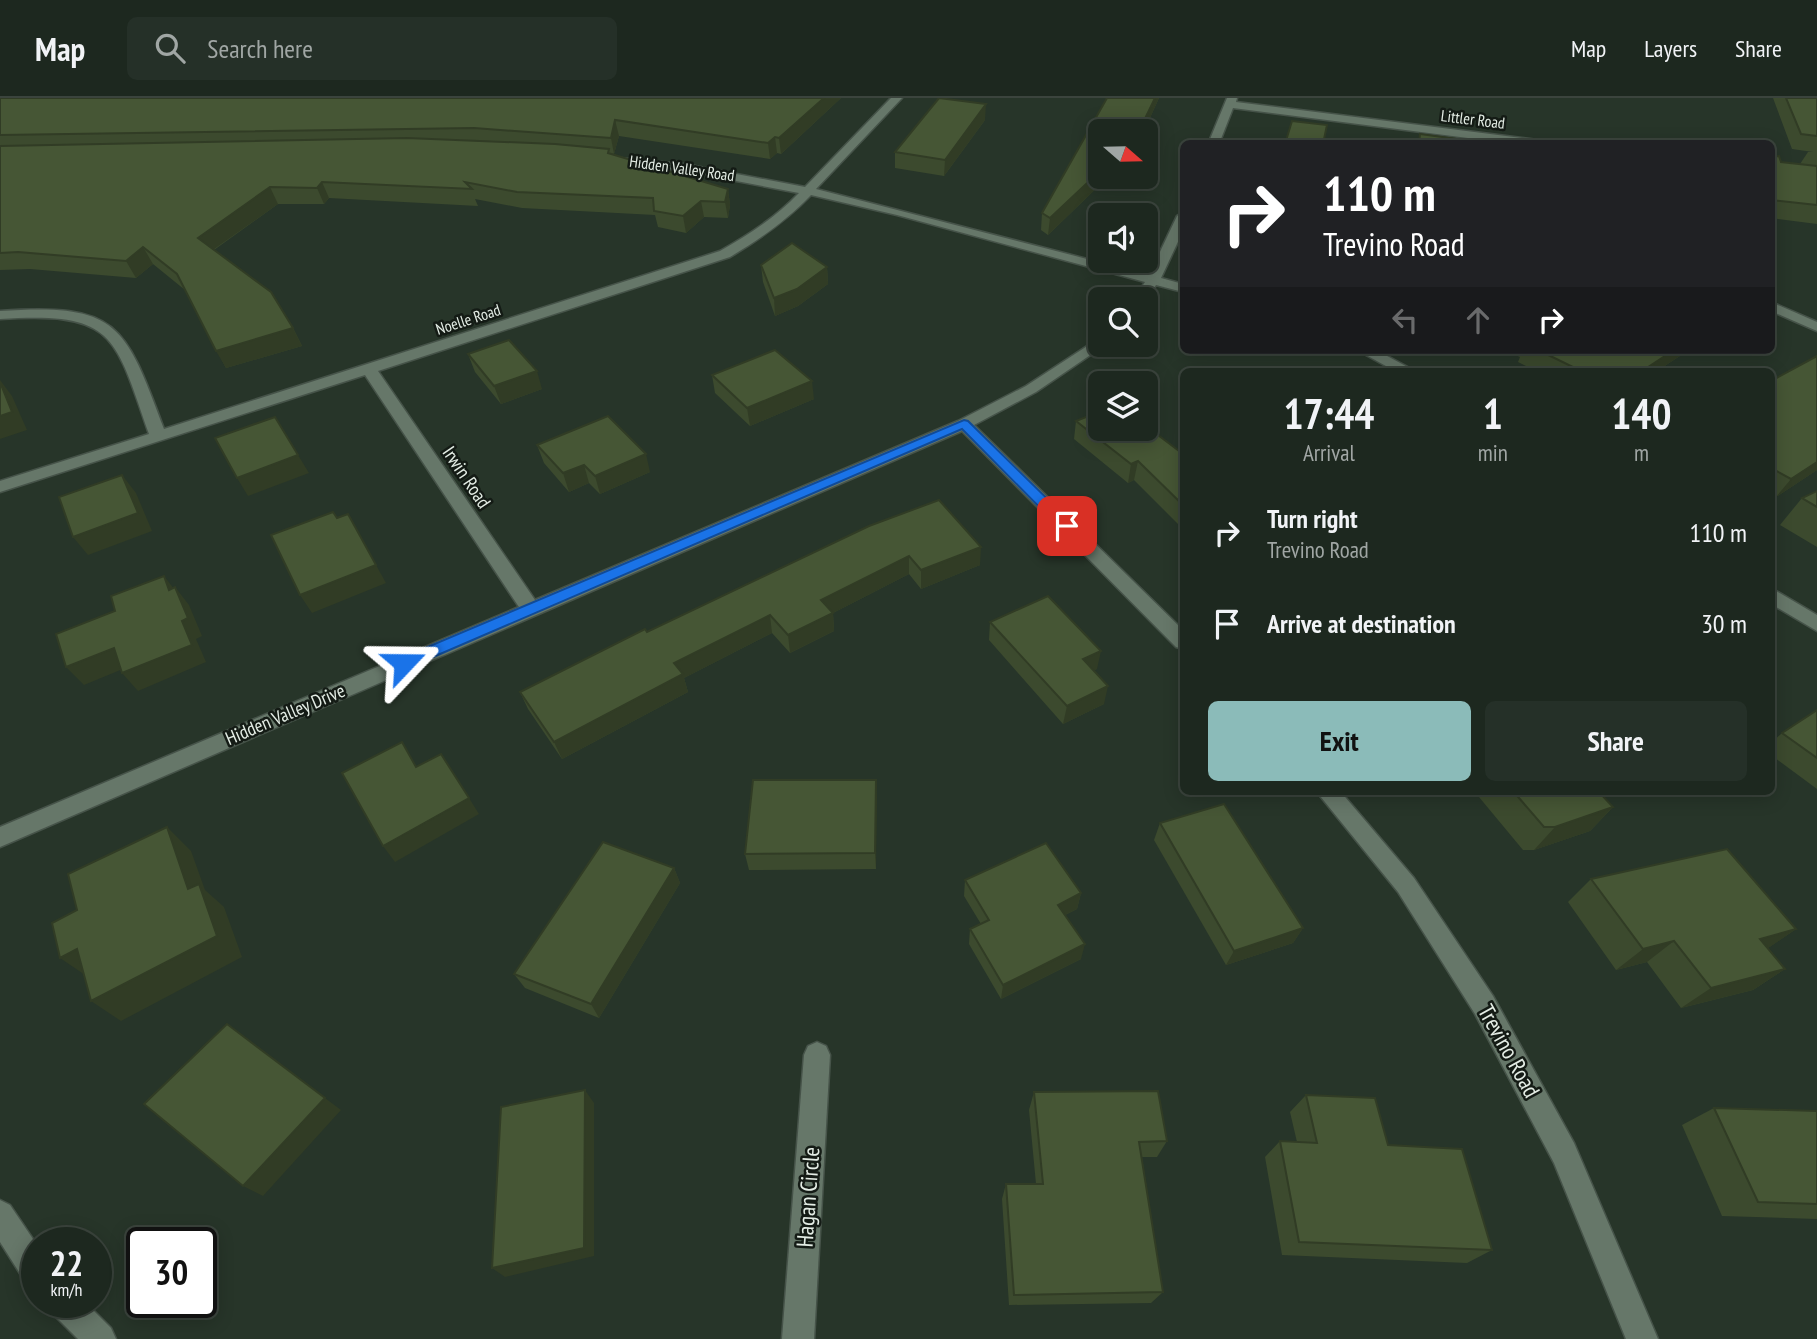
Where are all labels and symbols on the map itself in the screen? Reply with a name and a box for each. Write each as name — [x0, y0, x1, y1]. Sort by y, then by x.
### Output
street label: Littler Road — [1440, 105, 1506, 133]
north arrow — [1088, 119, 1158, 189]
street label: Hidden Valley Road — [628, 151, 736, 185]
street label: Noelle Road — [433, 299, 503, 339]
street label: Irwin Road — [438, 441, 496, 513]
pin — [1037, 496, 1097, 556]
position arrow — [367, 626, 441, 700]
street label: Hidden Valley Drive — [222, 678, 349, 750]
street label: Trevino Road — [1472, 999, 1547, 1102]
street label: Hagan Circle — [790, 1146, 825, 1248]
speed limit sign: 30 — [126, 1227, 217, 1318]

